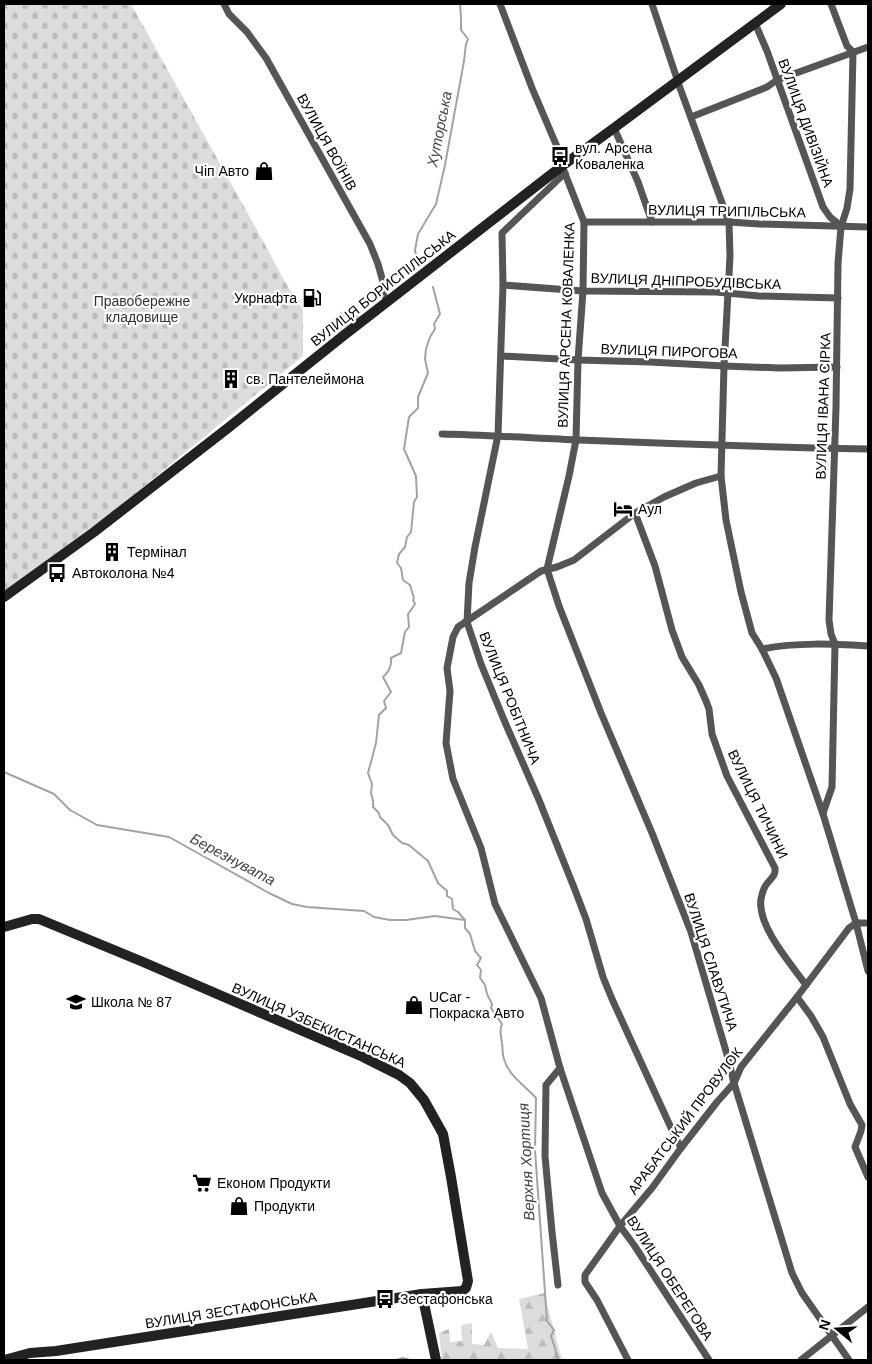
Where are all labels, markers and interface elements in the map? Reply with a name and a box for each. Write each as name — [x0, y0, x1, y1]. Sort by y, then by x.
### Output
street label: ВУЛИЦЯ ДИВІЗІЙНА — [775, 56, 838, 190]
water label: Хуторська — [423, 90, 455, 169]
street label: ВУЛИЦЯ ВОЇНІВ — [294, 91, 360, 193]
place label: вул. Арсена Коваленка — [575, 140, 652, 172]
bus stop icon: вул. Арсена Коваленка — [549, 145, 571, 167]
shop icon: Чіп Авто — [253, 160, 275, 182]
place label: Чіп Авто — [195, 163, 249, 179]
street label: ВУЛИЦЯ ТРИПІЛЬСЬКА — [648, 202, 807, 220]
street label: ВУЛИЦЯ АРСЕНА КОВАЛЕНКА — [554, 221, 578, 428]
street label: ВУЛИЦЯ БОРИСПІЛЬСЬКА — [307, 226, 459, 349]
street label: ВУЛИЦЯ ДНІПРОБУДІВСЬКА — [591, 270, 782, 292]
fuel station icon: Укрнафта — [301, 287, 323, 309]
place label: Укрнафта — [234, 290, 297, 306]
park label: Правобережне кладовище — [94, 293, 191, 325]
street label: ВУЛИЦЯ ІВАНА СІРКА — [812, 332, 834, 480]
street label: ВУЛИЦЯ ПИРОГОВА — [600, 341, 738, 361]
building icon: св. Пантелеймона — [220, 368, 242, 390]
place label: св. Пантелеймона — [246, 371, 364, 387]
hotel icon: Аул — [612, 498, 634, 520]
place label: Аул — [638, 501, 662, 517]
building icon: Термінал — [101, 541, 123, 563]
place label: Термінал — [127, 544, 187, 560]
bus stop icon: Автоколона №4 — [46, 562, 68, 584]
place label: Автоколона №4 — [72, 565, 175, 581]
street label: ВУЛИЦЯ РОБІТНИЧА — [476, 629, 544, 767]
street label: ВУЛИЦЯ ТИЧИНИ — [725, 747, 791, 861]
water label: Березнувата — [188, 829, 278, 889]
street label: ВУЛИЦЯ СЛАВУТИЧА — [681, 891, 741, 1034]
street label: ВУЛИЦЯ УЗБЕКИСТАНСЬКА — [230, 979, 409, 1071]
place label: UCar - Покраска Авто — [429, 989, 524, 1021]
school or university icon: Школа № 87 — [65, 991, 87, 1013]
place label: Школа № 87 — [91, 994, 172, 1010]
shop icon: UCar - Покраска Авто — [403, 994, 425, 1016]
street label: АРАБАТСЬКИЙ ПРОВУЛОК — [624, 1043, 746, 1198]
water label: Верхня Хортиця — [514, 1103, 538, 1221]
supermarket icon: Економ Продукти — [191, 1172, 213, 1194]
place label: Економ Продукти — [217, 1175, 330, 1191]
shop icon: Продукти — [228, 1195, 250, 1217]
place label: Продукти — [254, 1198, 315, 1214]
street label: ВУЛИЦЯ ОБЕРЕГОВА — [624, 1213, 717, 1344]
street label: ВУЛИЦЯ ЗЕСТАФОНСЬКА — [144, 1288, 319, 1331]
bus stop icon: Зестафонська — [374, 1288, 396, 1310]
place label: Зестафонська — [400, 1291, 493, 1307]
north arrow — [812, 1304, 862, 1354]
text: N — [815, 1318, 834, 1332]

